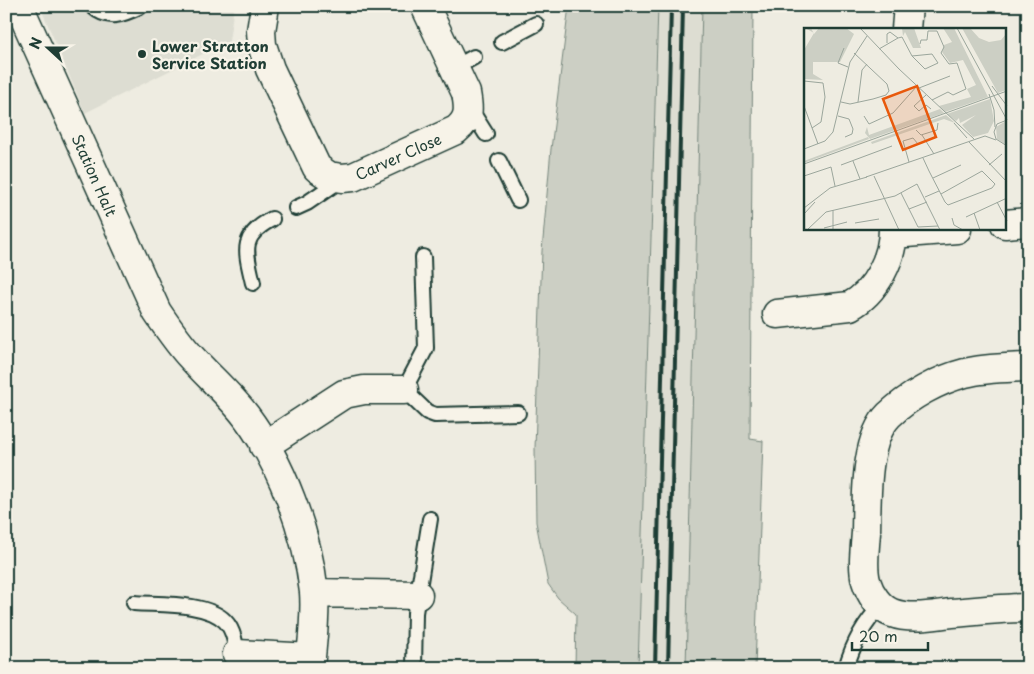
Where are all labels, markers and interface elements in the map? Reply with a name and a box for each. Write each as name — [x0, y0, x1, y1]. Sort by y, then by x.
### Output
north arrow — [22, 22, 72, 72]
inset map — [804, 28, 1006, 230]
text: N — [24, 34, 47, 52]
place label: Lower Stratton Service Station — [152, 34, 269, 74]
marker: Lower Stratton Service Station — [136, 48, 148, 60]
street label: Carver Close — [351, 127, 445, 185]
street label: Station Halt — [67, 130, 123, 220]
scale bar — [852, 619, 928, 651]
text: 20 m — [859, 624, 898, 647]

